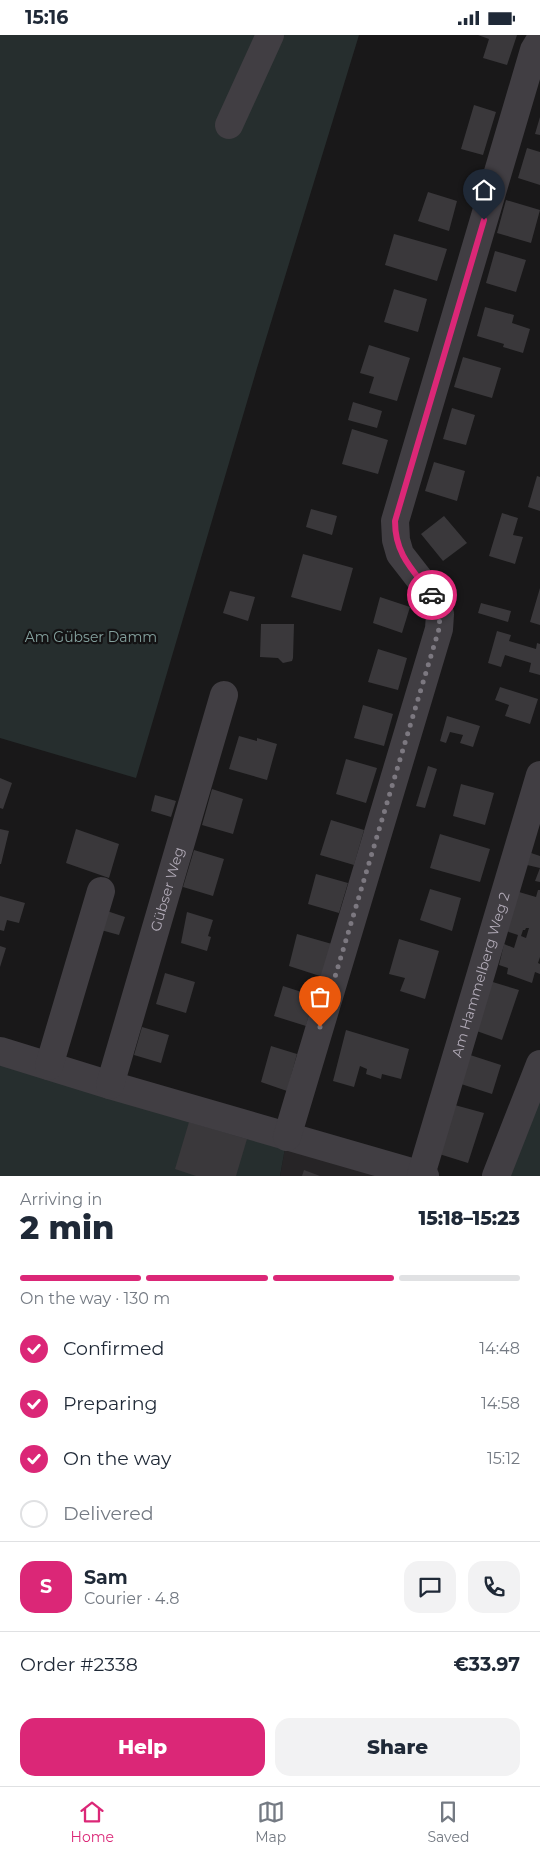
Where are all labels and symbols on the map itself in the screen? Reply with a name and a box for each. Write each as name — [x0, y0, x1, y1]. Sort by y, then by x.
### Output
pin — [463, 169, 505, 220]
courier — [407, 570, 457, 620]
park label: Am Gübser Damm — [25, 628, 157, 646]
street label: Gübser Weg — [146, 845, 188, 934]
street label: Am Hammelberg Weg 2 — [448, 890, 514, 1059]
pin — [299, 976, 341, 1027]

